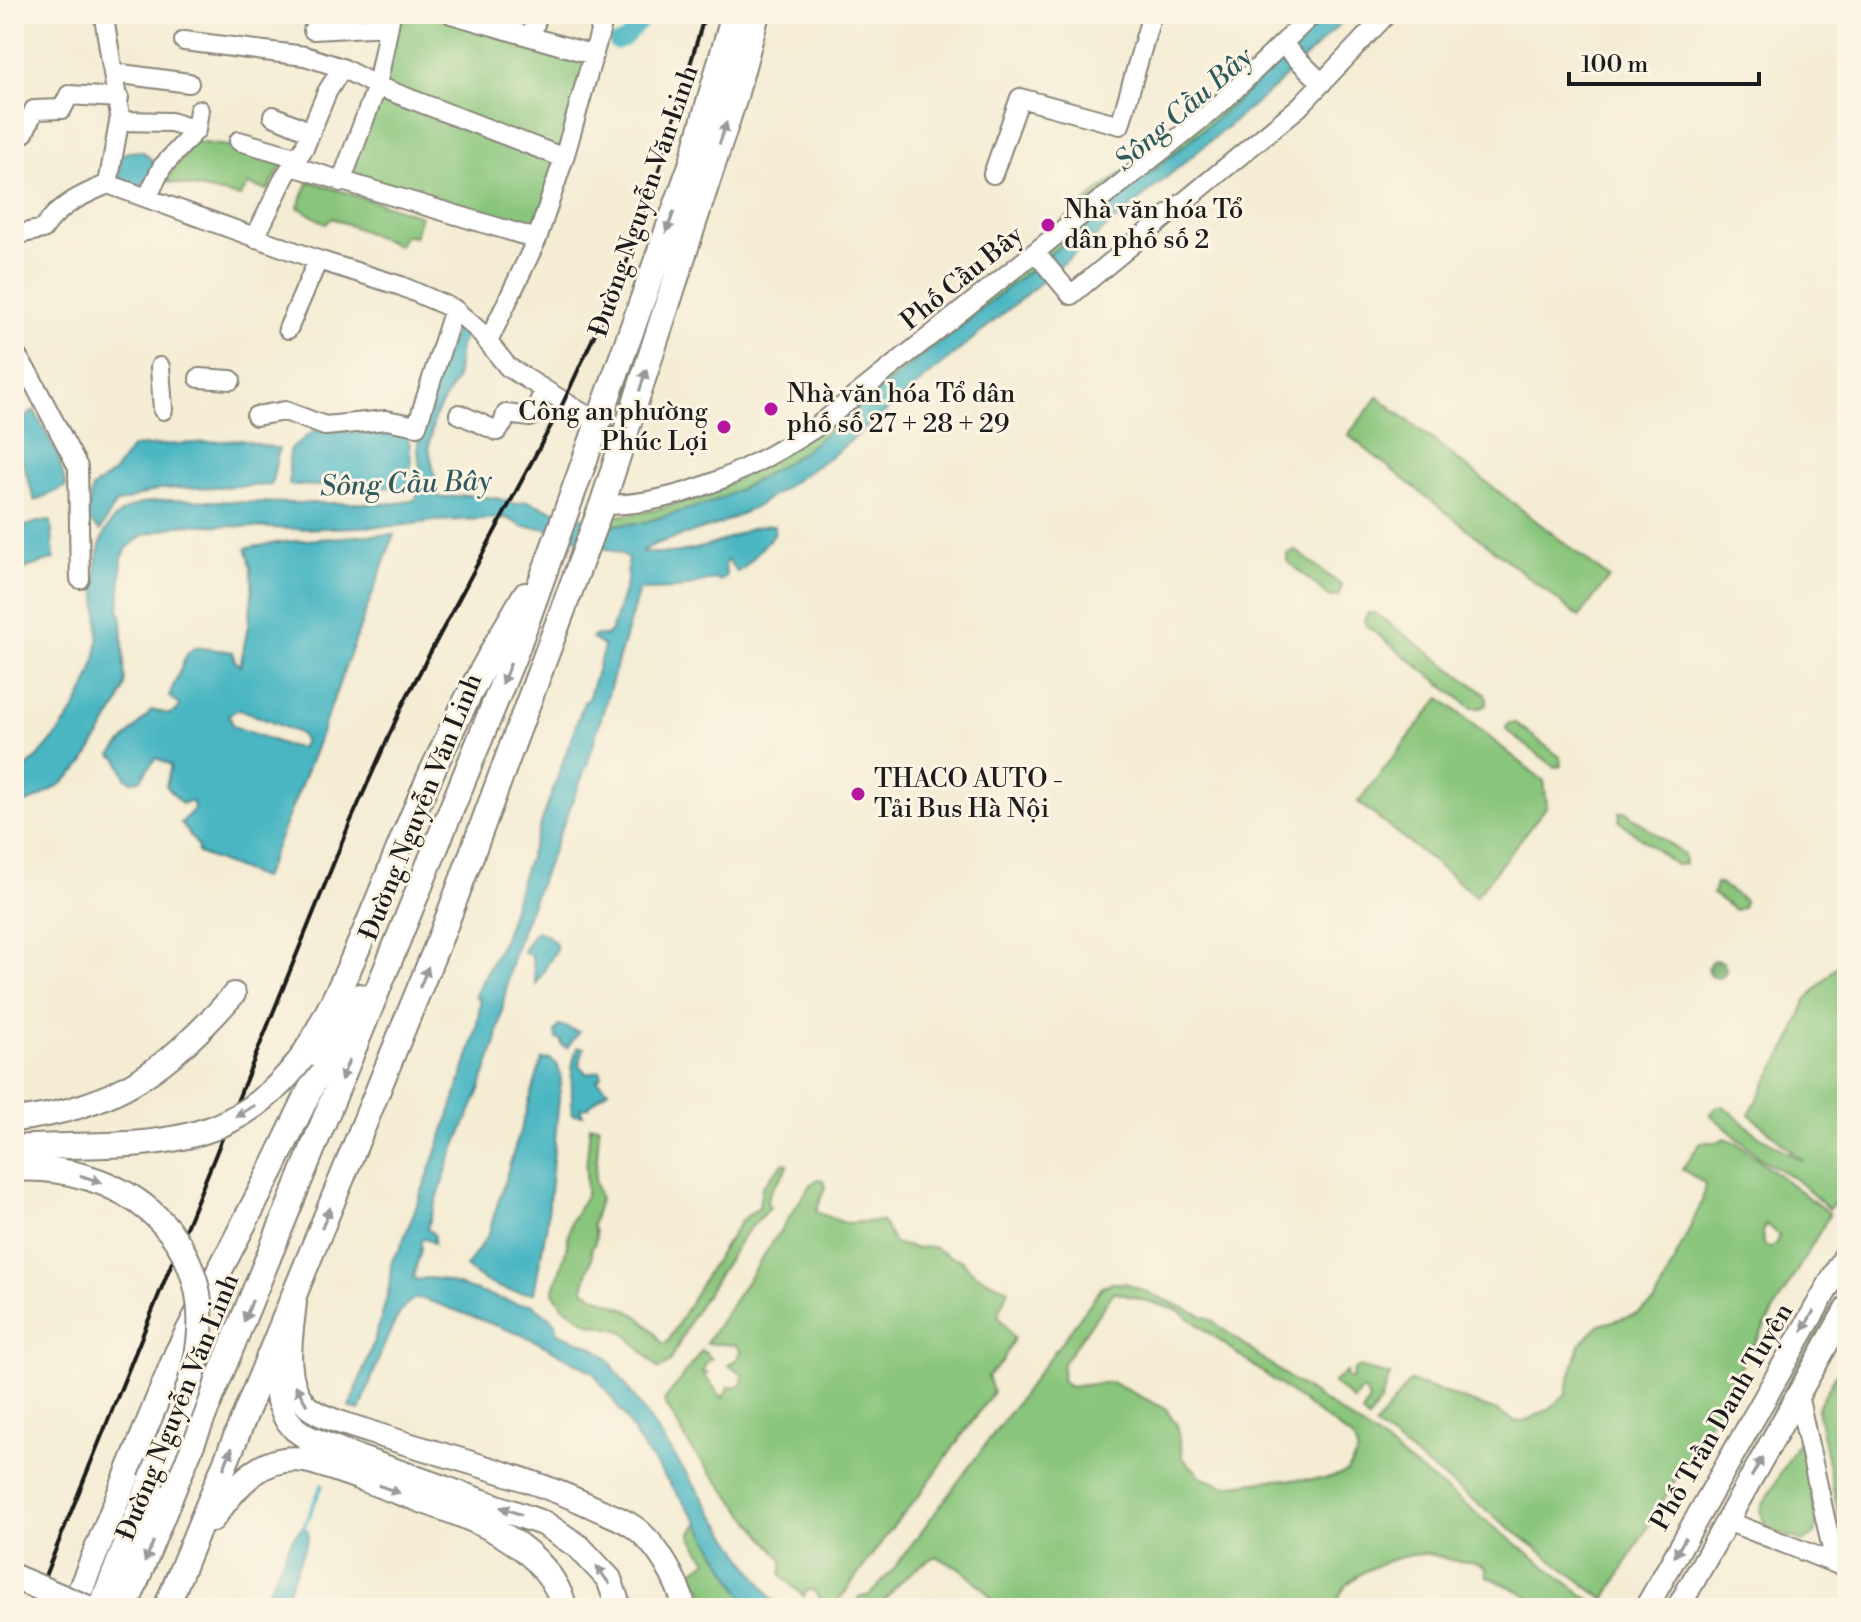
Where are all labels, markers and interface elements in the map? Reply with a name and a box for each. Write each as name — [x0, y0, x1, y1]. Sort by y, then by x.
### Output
scale bar — [1569, 36, 1759, 86]
water label: Sông Cầu Bây — [1108, 39, 1261, 179]
text: 100 m — [1581, 50, 1648, 80]
street label: Đường Nguyễn Văn Linh — [582, 61, 706, 341]
one-way arrow — [718, 120, 730, 144]
place label: Nhà văn hóa Tổ dân phố số 2 — [1064, 194, 1243, 256]
one-way arrow — [663, 210, 676, 234]
marker: Nhà văn hóa Tổ dân phố số 2 — [1039, 216, 1057, 234]
street label: Phố Cầu Bây — [894, 219, 1030, 337]
one-way arrow — [637, 368, 650, 392]
place label: Nhà văn hóa Tổ dân phố số 27 + 28 + 29 — [787, 378, 1015, 440]
place label: Công an phường Phúc Lợi — [518, 396, 709, 458]
marker: Nhà văn hóa Tổ dân phố số 27 + 28 + 29 — [762, 400, 780, 418]
marker: Công an phường Phúc Lợi — [715, 418, 733, 436]
water label: Sông Cầu Bây — [319, 463, 494, 504]
one-way arrow — [500, 662, 513, 685]
street label: Đường Nguyễn Văn Linh — [353, 669, 489, 945]
place label: THACO AUTO - Tải Bus Hà Nội — [874, 763, 1063, 825]
marker: THACO AUTO - Tải Bus Hà Nội — [849, 785, 867, 803]
one-way arrow — [418, 965, 431, 989]
one-way arrow — [338, 1058, 351, 1082]
one-way arrow — [234, 1104, 256, 1118]
one-way arrow — [79, 1173, 103, 1186]
one-way arrow — [320, 1206, 333, 1230]
street label: Đường Nguyễn Văn Linh — [110, 1269, 246, 1545]
street label: Phố Trần Danh Tuyên — [1644, 1298, 1800, 1536]
one-way arrow — [241, 1299, 254, 1323]
one-way arrow — [1802, 1310, 1816, 1332]
one-way arrow — [294, 1384, 308, 1406]
one-way arrow — [221, 1446, 234, 1470]
one-way arrow — [1750, 1456, 1764, 1478]
one-way arrow — [378, 1483, 402, 1496]
one-way arrow — [499, 1504, 523, 1517]
one-way arrow — [1673, 1536, 1687, 1558]
one-way arrow — [143, 1540, 156, 1564]
one-way arrow — [595, 1564, 611, 1586]

